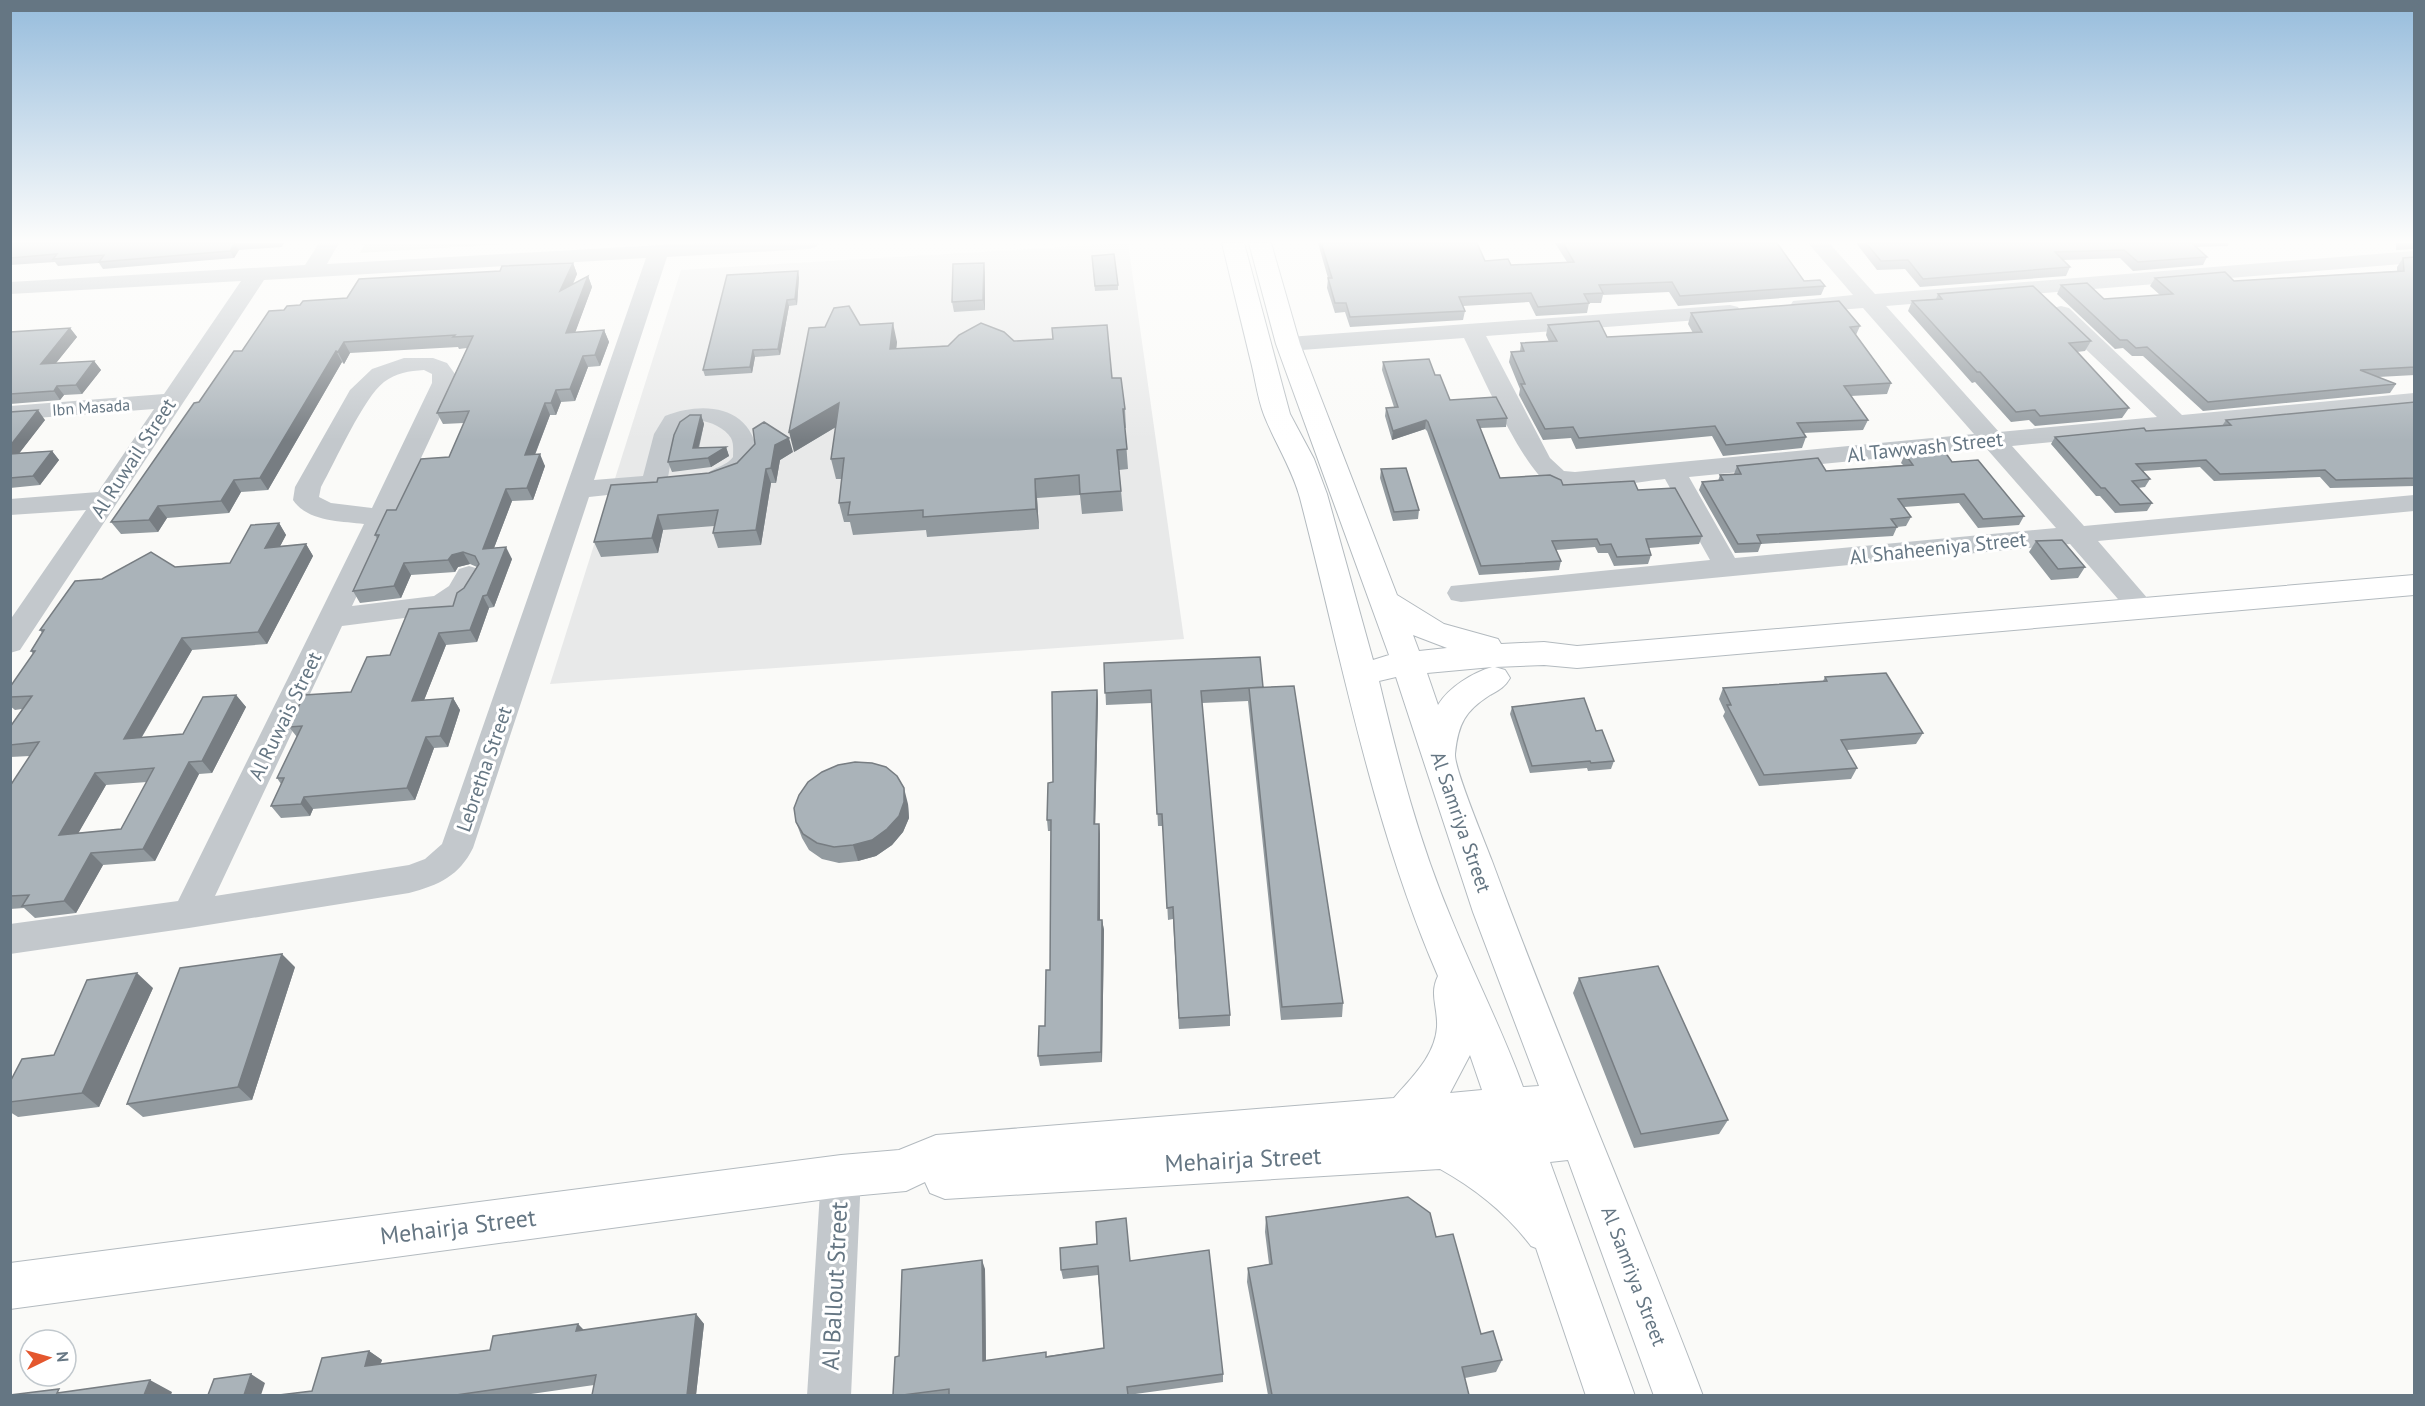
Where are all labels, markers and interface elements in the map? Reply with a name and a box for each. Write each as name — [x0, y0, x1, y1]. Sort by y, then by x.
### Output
street label: Al Ruwail Street — [85, 393, 181, 523]
street label: Ibn Masada — [51, 394, 131, 420]
street label: Al Tawwash Street — [1846, 426, 2004, 468]
street label: Al Shaheeniya Street — [1848, 526, 2028, 570]
street label: Al Ruwais Street — [243, 647, 328, 785]
street label: Lebretha Street — [450, 703, 518, 835]
street label: Al Samriya Street — [1425, 748, 1497, 896]
street label: Mehairja Street — [1164, 1140, 1322, 1179]
street label: Al Ballout Street — [815, 1201, 854, 1371]
street label: Mehairja Street — [378, 1202, 538, 1251]
street label: Al Samriya Street — [1595, 1202, 1673, 1350]
north arrow — [18, 1328, 78, 1388]
text: N — [53, 1351, 73, 1363]

